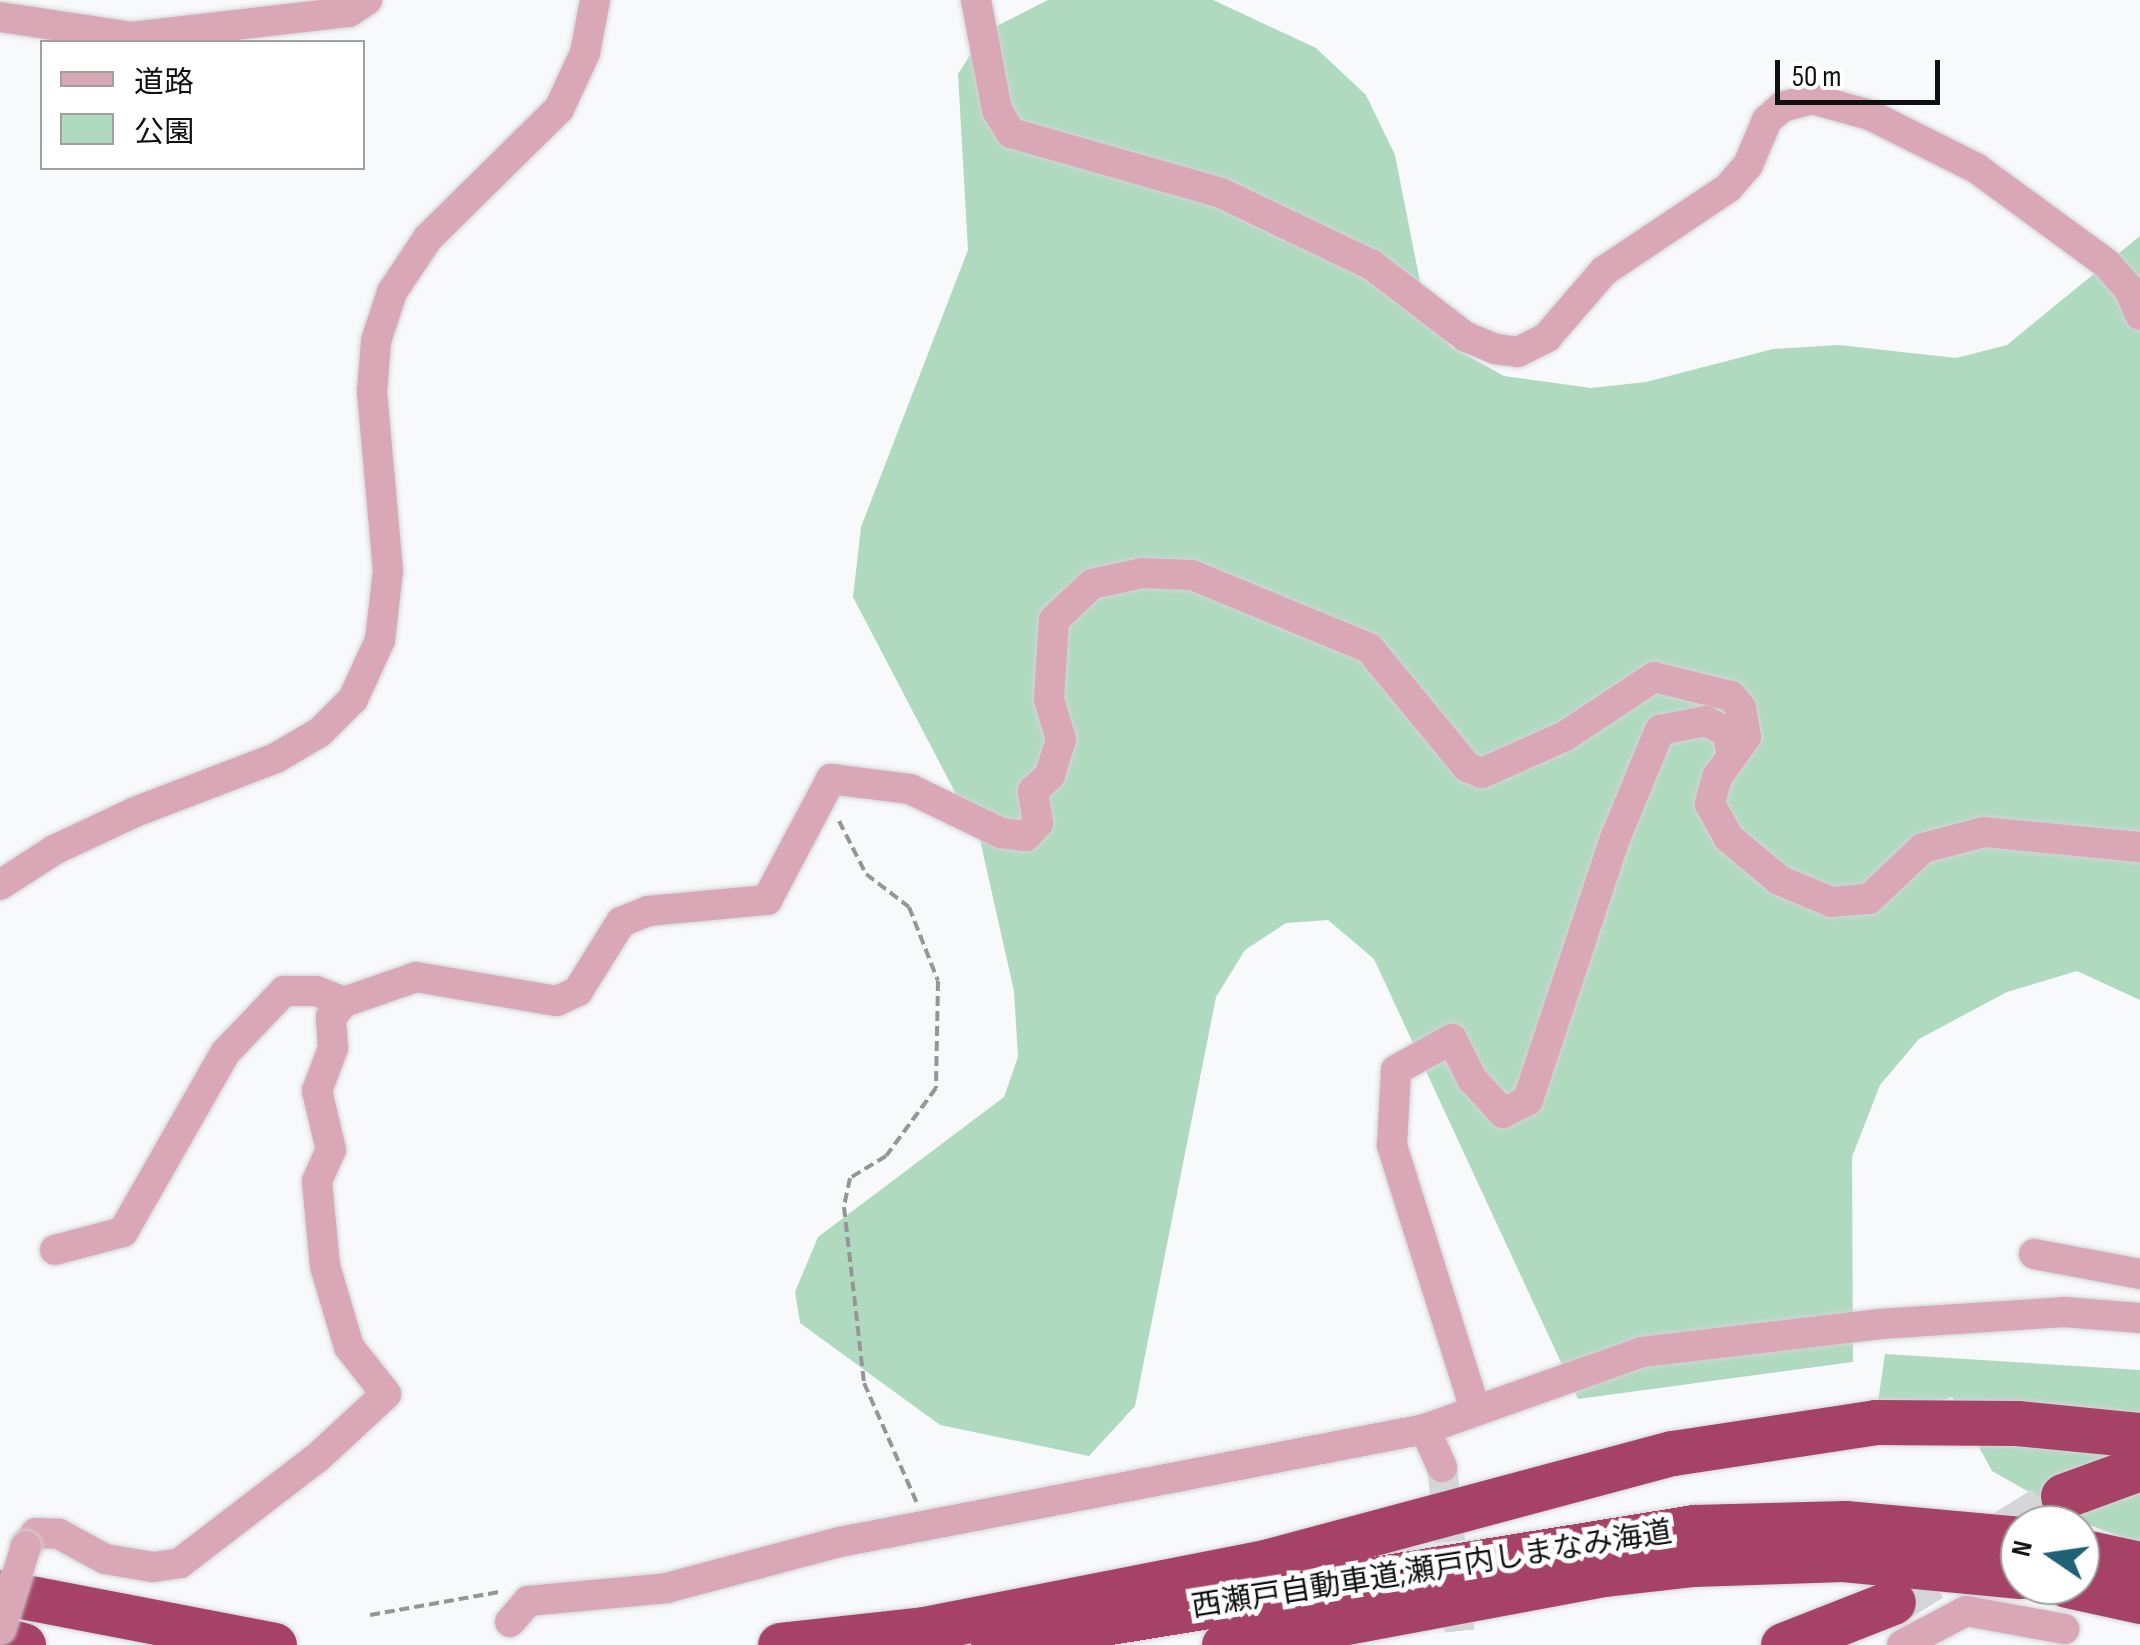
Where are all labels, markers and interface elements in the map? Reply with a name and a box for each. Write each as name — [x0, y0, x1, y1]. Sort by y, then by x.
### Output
legend — [40, 40, 365, 170]
scale bar — [1780, 40, 1945, 102]
text: 50 m — [1792, 59, 1841, 95]
text: 道路 — [134, 65, 194, 101]
text: 公園 — [134, 115, 194, 151]
north arrow — [2000, 1505, 2100, 1605]
street label: 西瀬戸自動車道;瀬戸内しまなみ海道 — [1189, 1514, 1675, 1626]
text: N — [2004, 1538, 2040, 1560]

